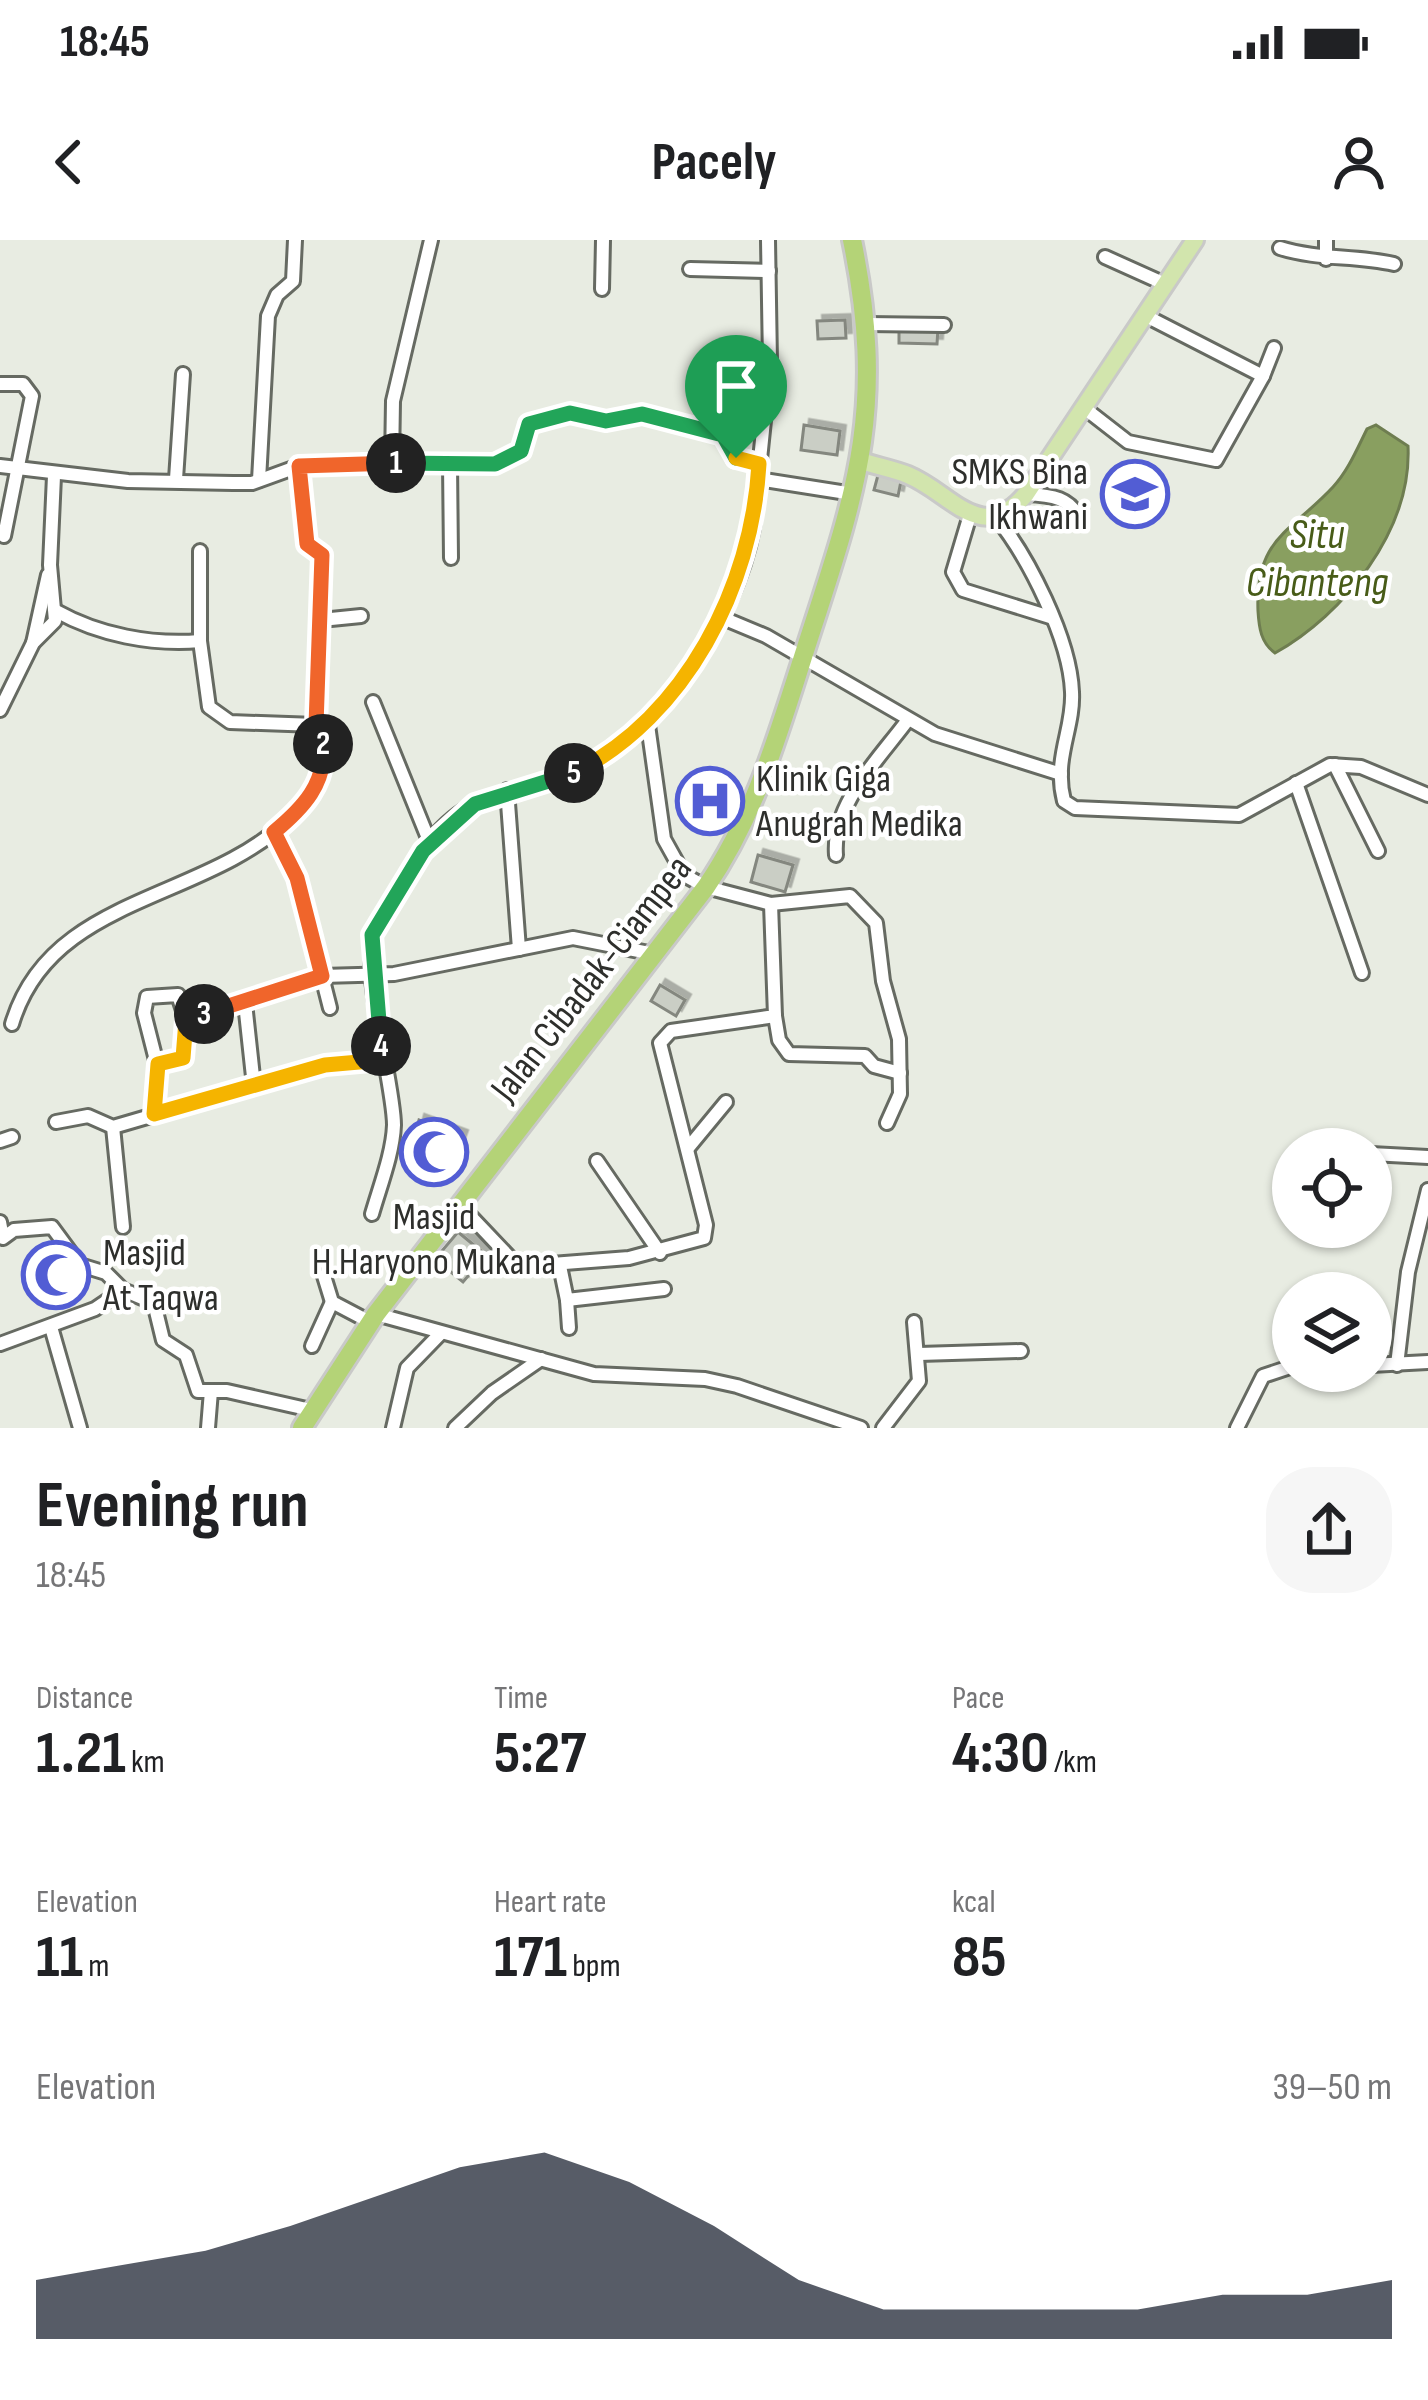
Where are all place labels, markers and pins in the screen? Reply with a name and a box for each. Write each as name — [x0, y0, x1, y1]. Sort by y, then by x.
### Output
pin — [685, 335, 787, 458]
pin: 1 — [366, 433, 426, 493]
place label: SMKS Bina Ikhwani — [951, 449, 1088, 541]
school or university icon: SMKS Bina Ikhwani — [1100, 459, 1170, 529]
pin: 2 — [293, 714, 353, 774]
pin: 5 — [544, 743, 604, 803]
place label: Klinik Giga Anugrah Medika — [755, 756, 963, 848]
hospital icon: Klinik Giga Anugrah Medika — [675, 766, 745, 836]
pin: 3 — [174, 984, 234, 1044]
pin: 4 — [351, 1016, 411, 1076]
mosque icon: Masjid H.Haryono Mukana — [399, 1117, 469, 1187]
place label: Masjid H.Haryono Mukana — [312, 1194, 556, 1286]
place label: Masjid At Taqwa — [102, 1230, 219, 1322]
mosque icon: Masjid At Taqwa — [21, 1240, 91, 1310]

